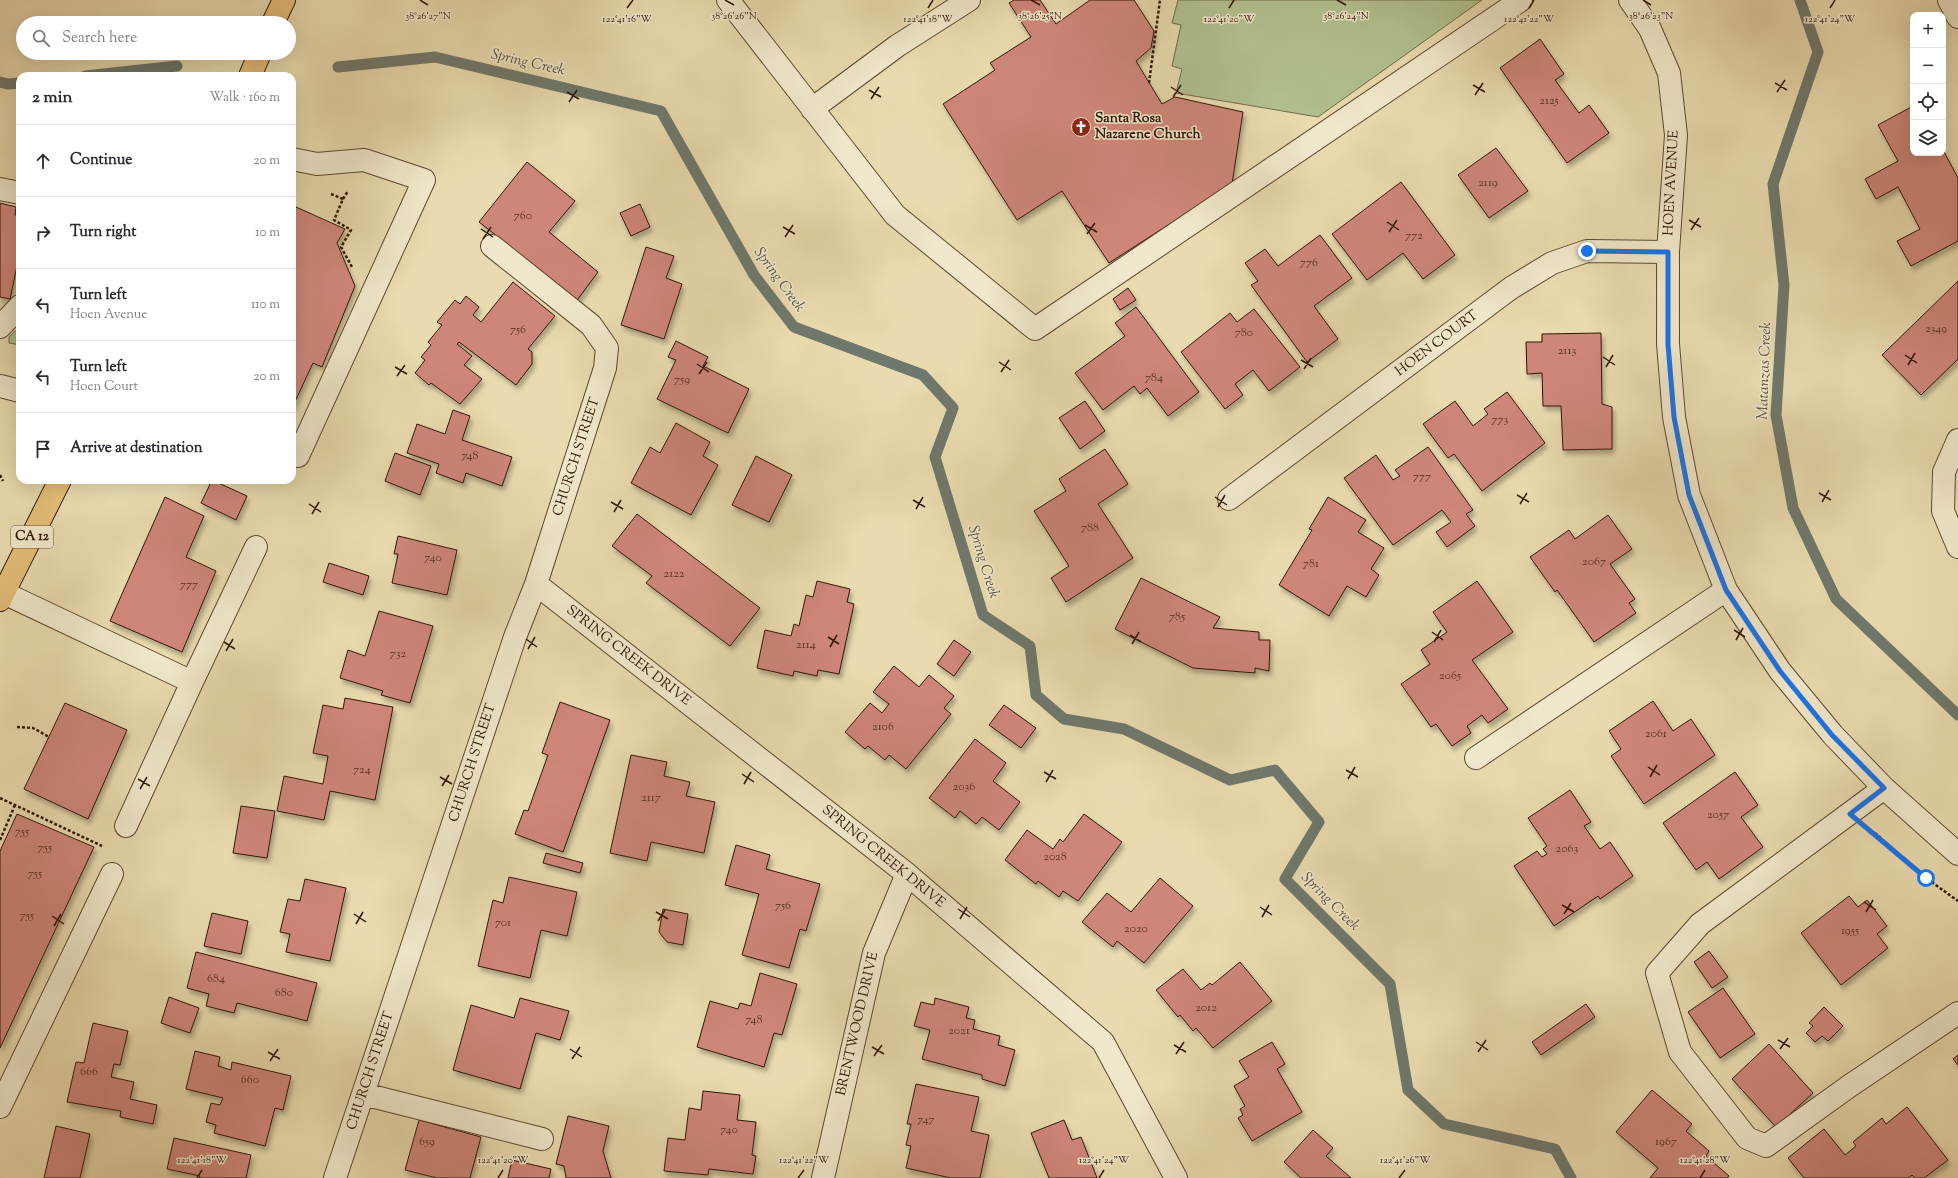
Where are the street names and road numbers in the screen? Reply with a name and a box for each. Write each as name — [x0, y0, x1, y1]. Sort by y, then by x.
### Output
street label: HOEN AVENUE — [1659, 129, 1685, 236]
street label: HOEN COURT — [1391, 306, 1483, 382]
street label: CHURCH STREET — [548, 395, 606, 519]
road number: CA 12 — [11, 526, 53, 548]
street label: SPRING CREEK DRIVE — [561, 601, 695, 711]
street label: CHURCH STREET — [444, 701, 502, 825]
street label: SPRING CREEK DRIVE — [817, 801, 949, 913]
street label: BRENTWOOD DRIVE — [832, 950, 884, 1098]
street label: CHURCH STREET — [342, 1009, 400, 1133]

